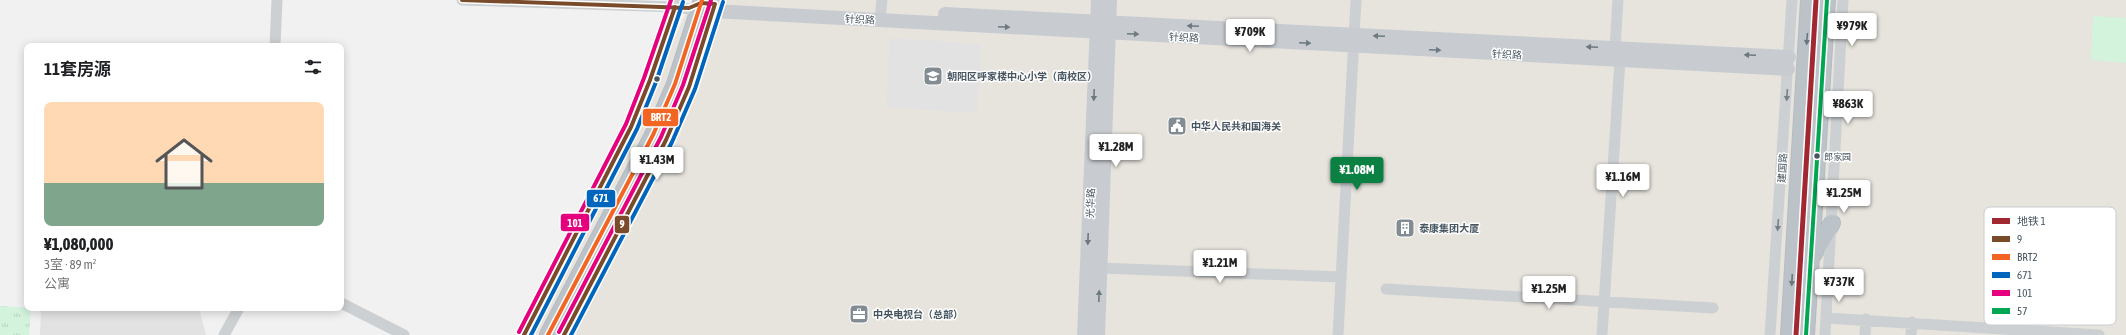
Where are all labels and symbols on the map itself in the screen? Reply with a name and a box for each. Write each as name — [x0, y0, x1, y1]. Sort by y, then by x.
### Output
street label: 针织路 — [845, 13, 875, 26]
pin: ¥979K — [1824, 13, 1880, 47]
pin: ¥709K — [1222, 19, 1278, 53]
one-way arrow — [1186, 23, 1199, 29]
one-way arrow — [998, 24, 1011, 30]
one-way arrow — [1127, 31, 1140, 37]
street label: 针织路 — [1169, 31, 1199, 44]
one-way arrow — [1373, 32, 1385, 39]
one-way arrow — [1803, 33, 1810, 45]
one-way arrow — [1299, 40, 1311, 47]
one-way arrow — [1586, 44, 1598, 51]
one-way arrow — [1429, 47, 1441, 54]
street label: 针织路 — [1492, 48, 1522, 61]
one-way arrow — [1744, 52, 1756, 59]
school or university icon: 朝阳区呼家楼中心小学（南校区） — [922, 65, 944, 87]
place label: 朝阳区呼家楼中心小学（南校区） — [947, 70, 1097, 82]
unlabelled marker — [652, 74, 662, 84]
one-way arrow — [1091, 89, 1097, 102]
one-way arrow — [1783, 89, 1790, 101]
pin: ¥863K — [1820, 91, 1876, 125]
line badge: BRT2 — [642, 108, 679, 127]
text: BRT2 — [651, 111, 671, 123]
public building icon: 中华人民共和国海关 — [1166, 115, 1188, 137]
place label: 中华人民共和国海关 — [1191, 120, 1281, 132]
pin: ¥1.28M — [1083, 134, 1149, 168]
pin: ¥1.43M — [624, 147, 690, 181]
marker: 郎家园 — [1812, 151, 1822, 161]
place label: 郎家园 — [1824, 152, 1851, 162]
street label: 建国路 — [1776, 153, 1789, 183]
pin: ¥1.08M — [1324, 157, 1390, 191]
pin: ¥1.16M — [1590, 164, 1656, 198]
pin: ¥1.25M — [1811, 180, 1877, 214]
street label: 光华路 — [1084, 188, 1097, 218]
line badge: 671 — [586, 189, 616, 208]
text: 671 — [593, 192, 609, 204]
legend — [1984, 207, 2116, 325]
line badge: 101 — [560, 213, 590, 232]
line badge: 9 — [614, 215, 630, 234]
text: 地铁 1 — [2017, 215, 2046, 227]
text: 101 — [567, 217, 583, 229]
building icon: 泰康集团大厦 — [1394, 217, 1416, 239]
text: 9 — [619, 218, 625, 230]
one-way arrow — [1774, 219, 1781, 231]
place label: 泰康集团大厦 — [1419, 223, 1479, 234]
one-way arrow — [1085, 233, 1091, 246]
text: 9 — [2017, 233, 2022, 245]
pin: ¥1.21M — [1187, 250, 1253, 284]
text: BRT2 — [2017, 251, 2038, 263]
pin: ¥737K — [1811, 269, 1867, 303]
text: 671 — [2017, 269, 2033, 281]
one-way arrow — [1789, 274, 1796, 286]
pin: ¥1.25M — [1516, 276, 1582, 310]
text: 101 — [2017, 287, 2033, 299]
one-way arrow — [1096, 289, 1102, 302]
office icon: 中央电视台（总部） — [848, 303, 870, 325]
text: 57 — [2017, 305, 2027, 317]
place label: 中央电视台（总部） — [873, 309, 963, 320]

